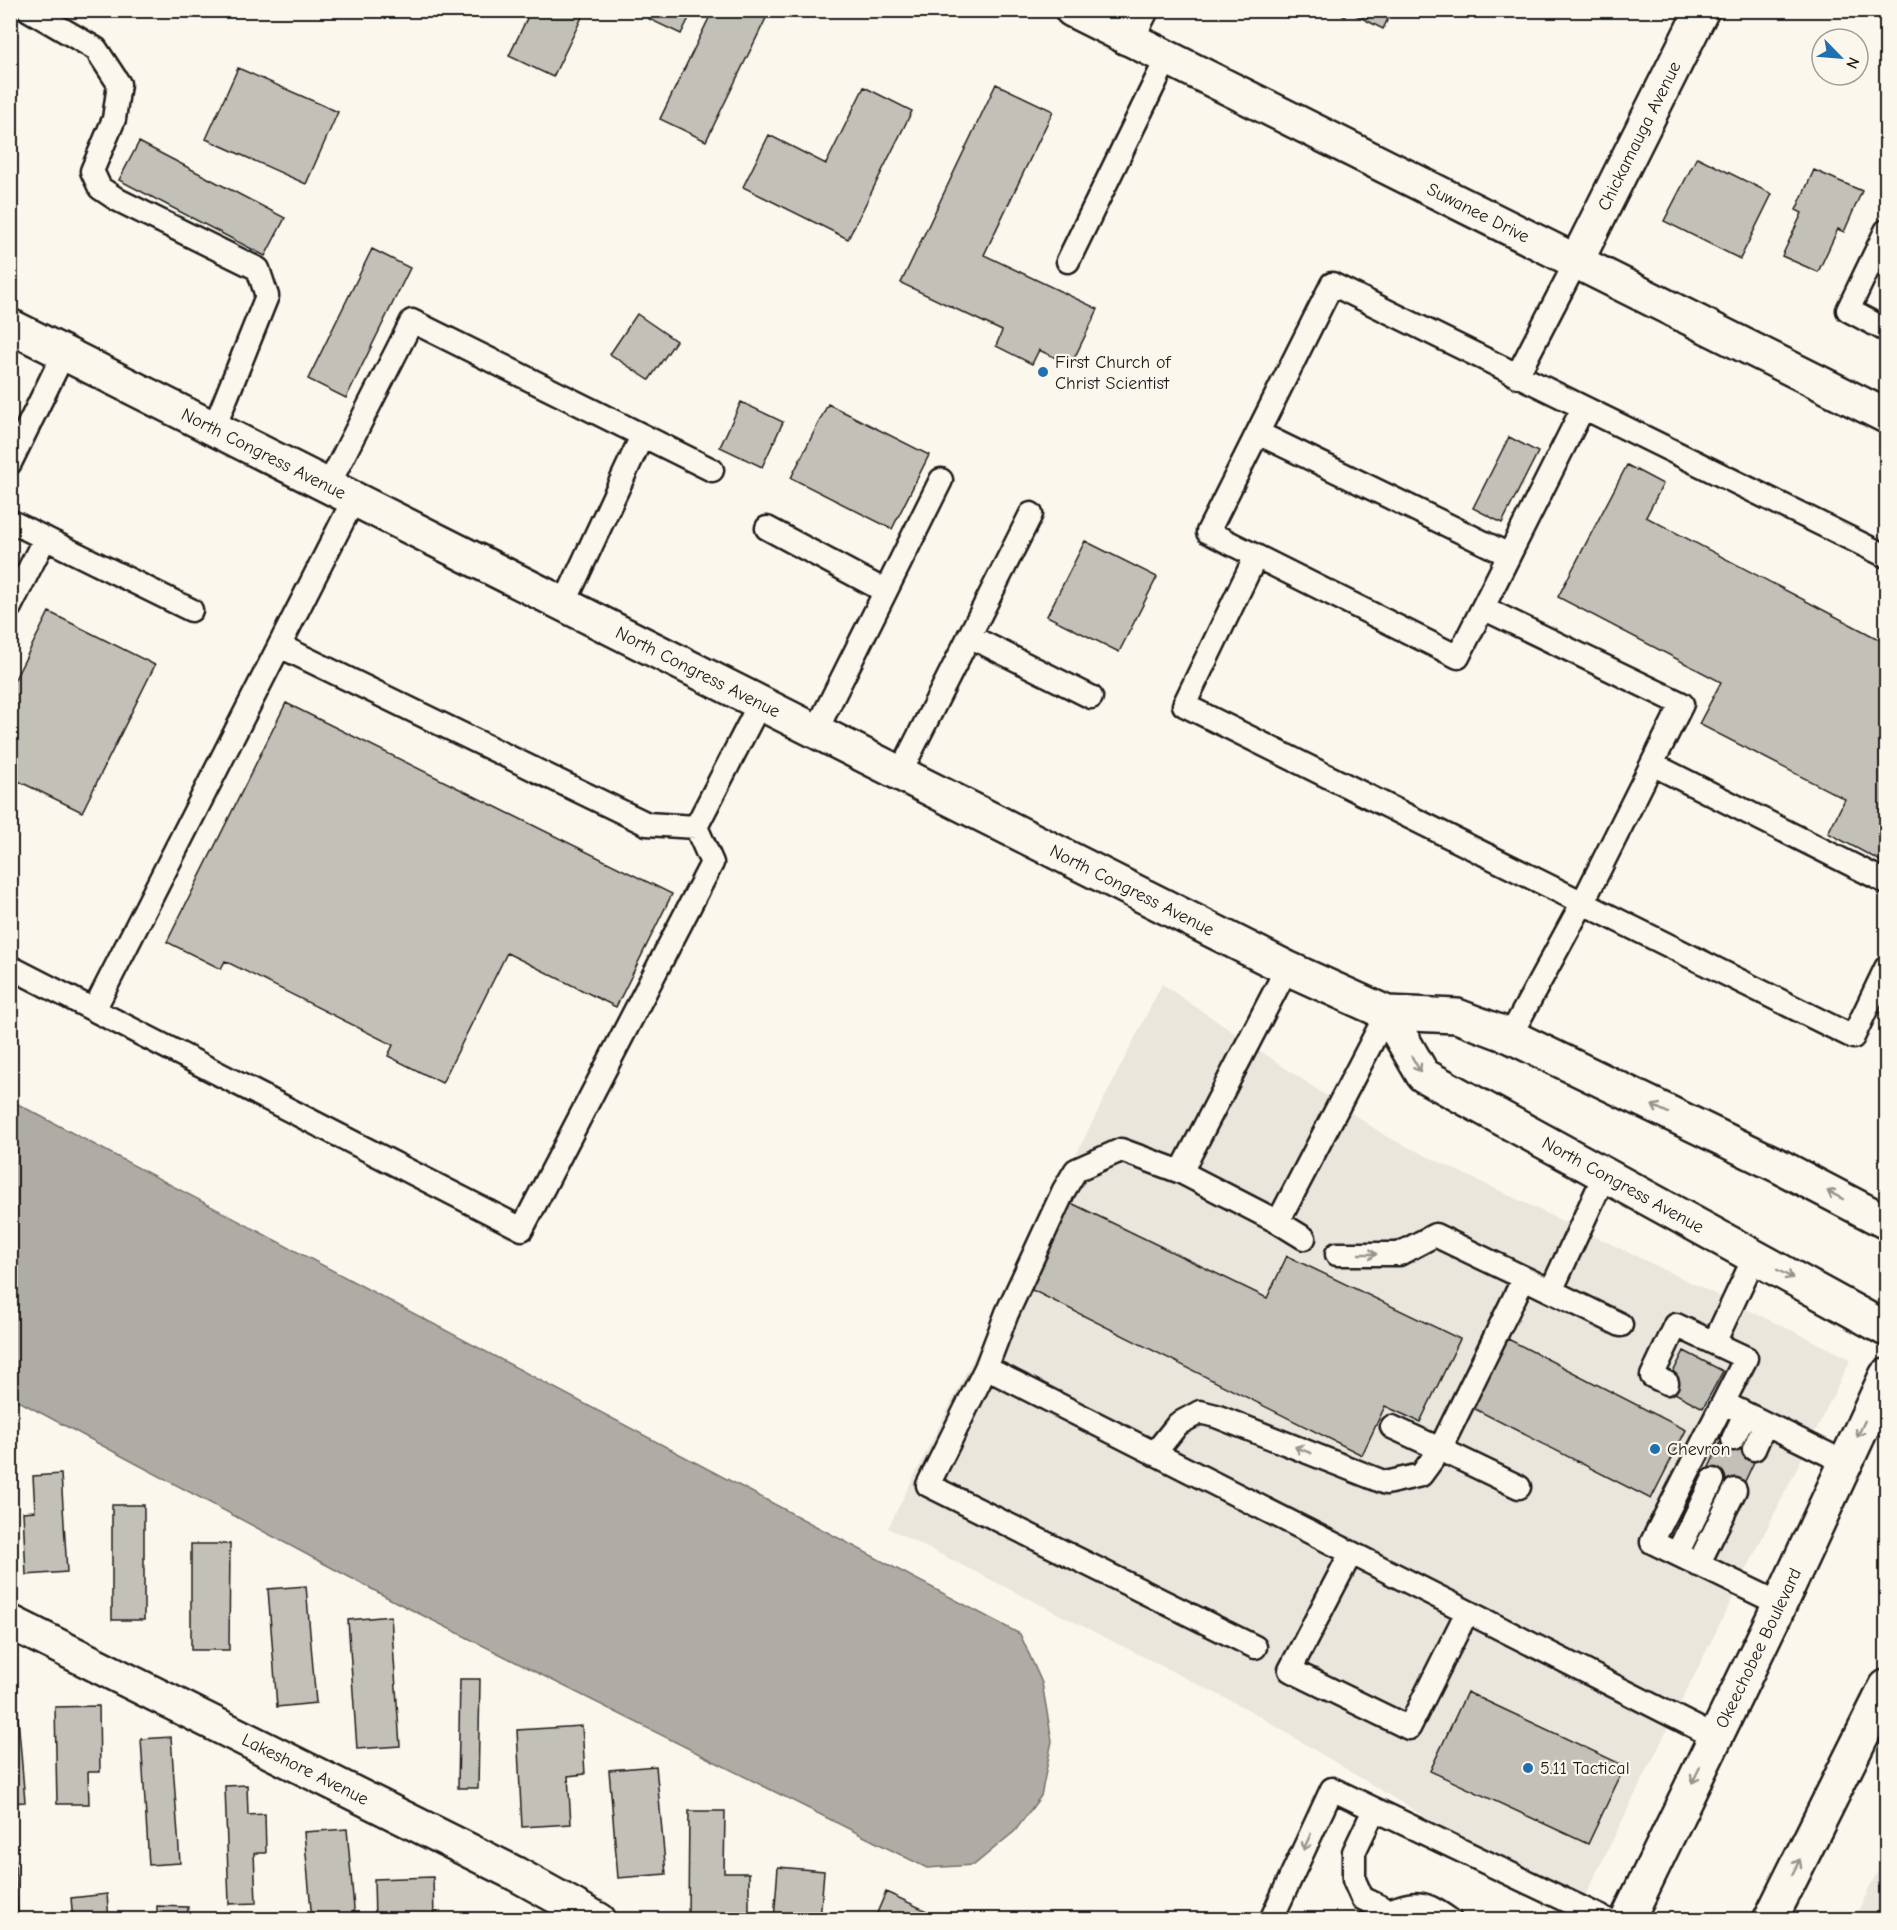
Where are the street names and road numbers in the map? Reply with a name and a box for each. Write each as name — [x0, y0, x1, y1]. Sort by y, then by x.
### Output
street label: Chickamauga Avenue — [1593, 58, 1686, 214]
street label: Suwanee Drive — [1423, 179, 1533, 247]
street label: North Congress Avenue — [178, 404, 349, 504]
street label: North Congress Avenue — [612, 622, 783, 722]
street label: North Congress Avenue — [1046, 841, 1218, 941]
street label: North Congress Avenue — [1538, 1132, 1707, 1238]
street label: Okeechobee Boulevard — [1711, 1565, 1806, 1732]
street label: Lakeshore Avenue — [238, 1729, 372, 1810]

